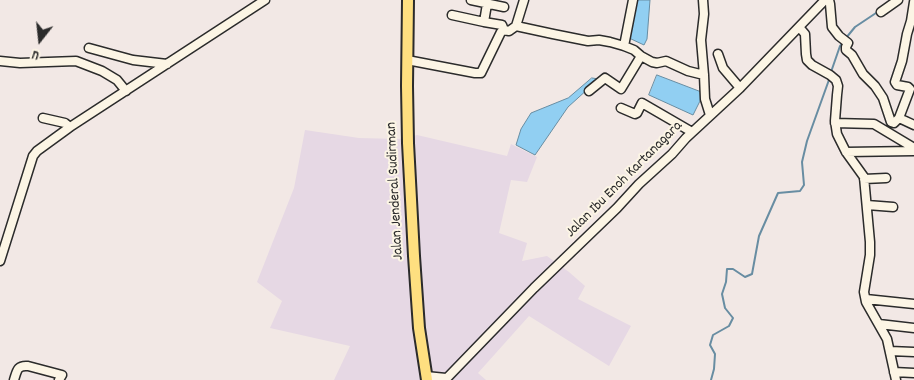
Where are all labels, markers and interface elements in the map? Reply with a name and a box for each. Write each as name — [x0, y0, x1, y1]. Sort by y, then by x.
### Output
north arrow — [15, 15, 65, 65]
text: U — [30, 44, 42, 65]
street label: Jalan Ibu Enoh Kartanagara — [563, 118, 687, 242]
street label: Jalan Jenderal Sudirman — [383, 121, 409, 261]

